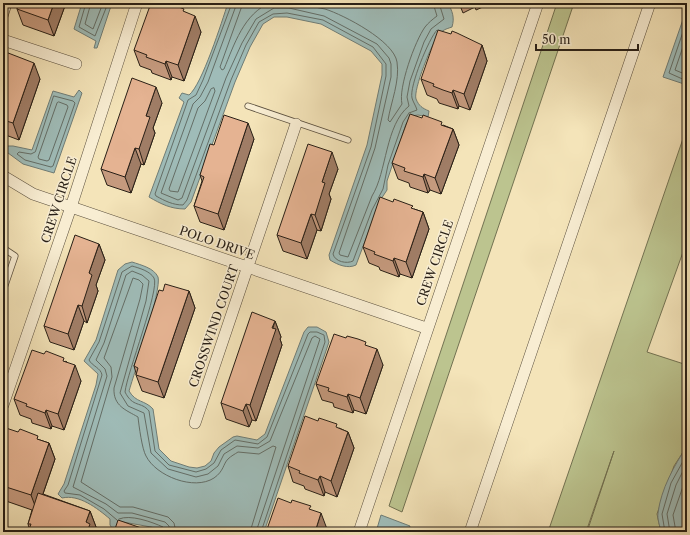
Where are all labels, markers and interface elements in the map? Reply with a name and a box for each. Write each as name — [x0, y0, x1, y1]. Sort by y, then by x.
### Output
scale bar — [536, 26, 638, 52]
text: 50 m — [542, 32, 571, 47]
street label: CREW CIRCLE — [37, 155, 80, 245]
street label: CREW CIRCLE — [413, 218, 456, 308]
street label: POLO DRIVE — [178, 223, 257, 262]
street label: CROSSWIND COURT — [185, 263, 242, 389]

